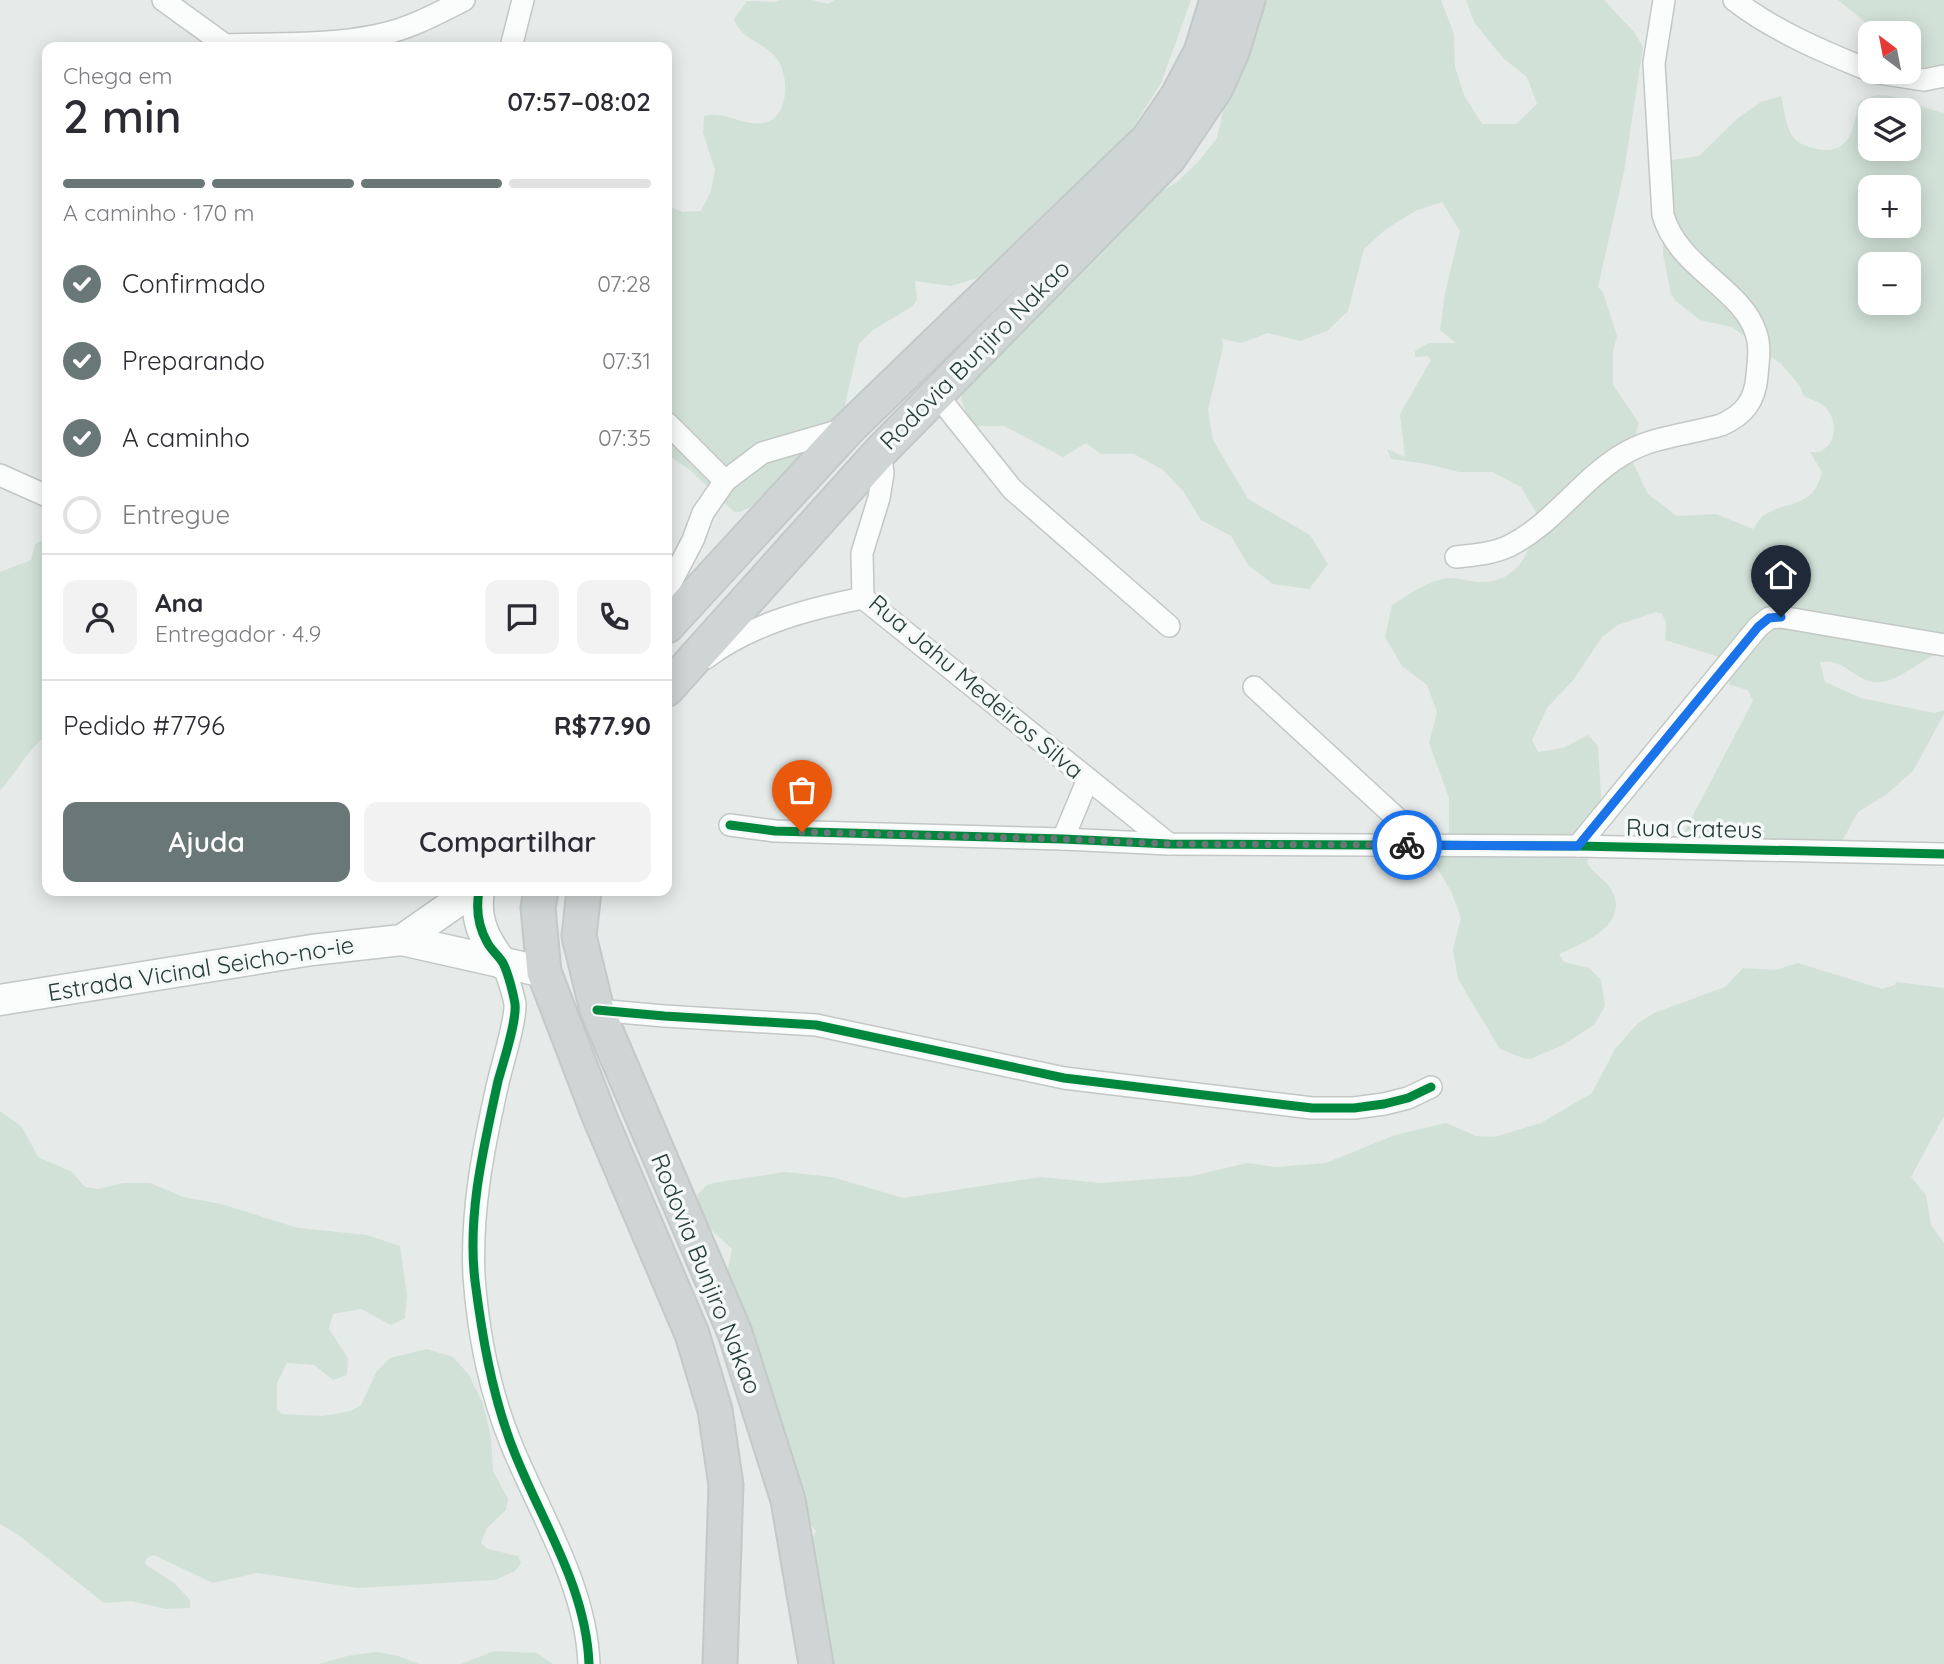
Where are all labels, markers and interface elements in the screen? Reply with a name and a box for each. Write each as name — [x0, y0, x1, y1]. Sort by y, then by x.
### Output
north arrow — [1858, 21, 1922, 84]
map controls — [1858, 21, 1921, 315]
text: Chega em — [63, 61, 172, 90]
text: 07:57–08:02 — [507, 85, 651, 118]
text: 2 min — [63, 87, 182, 145]
button: layers — [1858, 98, 1921, 161]
button: + — [1858, 175, 1921, 238]
text: A caminho · 170 m — [63, 198, 254, 227]
button: − — [1858, 252, 1921, 315]
street label: Rodovia Bunjiro Nakao — [873, 253, 1076, 456]
icon: check — [63, 265, 101, 303]
text: Confirmado — [122, 267, 266, 300]
text: 07:28 — [597, 269, 651, 298]
icon: check — [63, 342, 101, 380]
text: Preparando — [122, 344, 265, 377]
text: 07:31 — [602, 346, 651, 375]
icon: check — [63, 419, 101, 457]
text: A caminho — [122, 421, 250, 454]
text: 07:35 — [598, 423, 651, 452]
text: Entregue — [122, 498, 230, 531]
pin — [1751, 545, 1811, 617]
icon: home — [1762, 556, 1800, 594]
button: person — [63, 580, 137, 654]
button: chat — [485, 580, 559, 654]
button: phone — [577, 580, 651, 654]
text: Ana — [155, 586, 203, 619]
street label: Rua Jahu Medeiros Silva — [863, 588, 1090, 785]
text: Entregador · 4.9 — [155, 619, 321, 648]
text: Pedido #7796 — [63, 709, 225, 742]
text: R$77.90 — [554, 709, 651, 742]
pin — [772, 760, 832, 832]
icon: bag — [783, 771, 821, 809]
button: Ajuda — [63, 802, 350, 882]
button: Compartilhar — [364, 802, 651, 882]
courier — [1372, 810, 1442, 880]
street label: Rua Crateus — [1626, 812, 1762, 844]
icon: bike — [1388, 826, 1426, 864]
street label: Estrada Vicinal Seicho-no-ie — [45, 929, 356, 1007]
street label: Rodovia Bunjiro Nakao — [645, 1149, 769, 1398]

